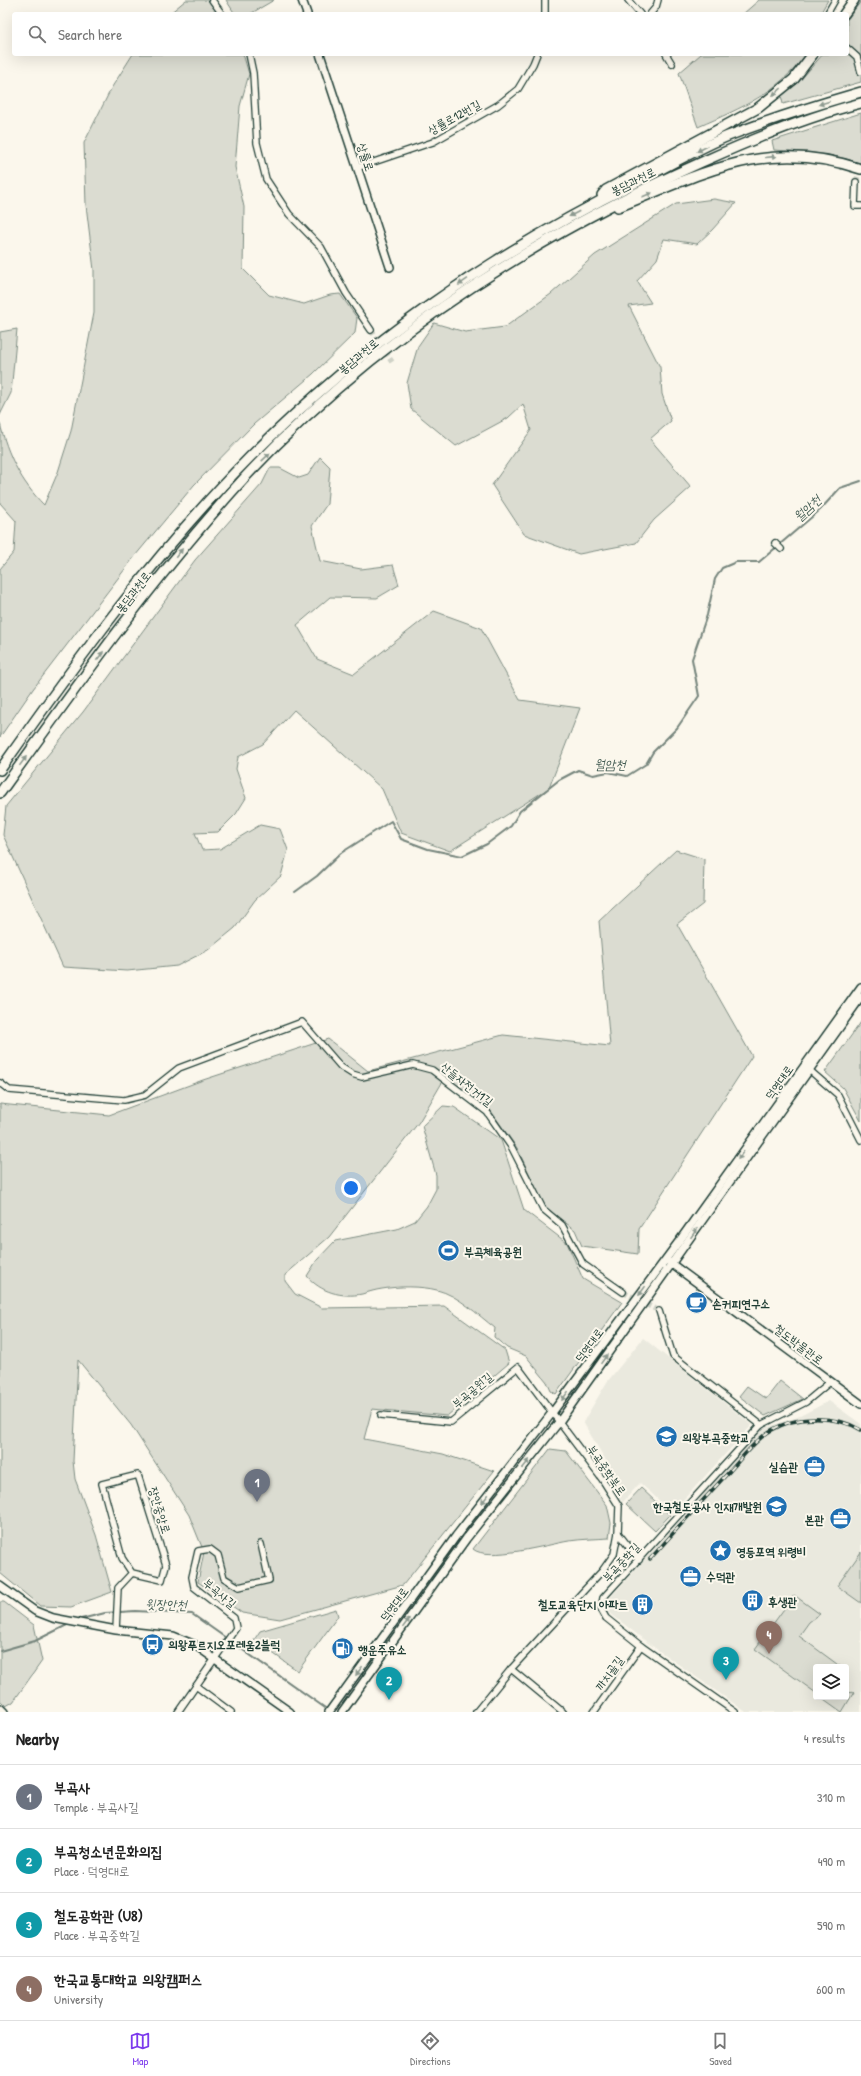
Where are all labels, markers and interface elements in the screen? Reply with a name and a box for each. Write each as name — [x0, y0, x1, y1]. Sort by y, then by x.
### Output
search box — [12, 12, 849, 56]
icon: search — [26, 23, 48, 45]
text: Search here — [58, 24, 122, 45]
one-way arrow — [772, 88, 783, 97]
street label: 상률로12번길 — [424, 95, 484, 139]
one-way arrow — [817, 100, 829, 106]
street label: 상률로 — [353, 141, 379, 173]
one-way arrow — [696, 145, 708, 152]
one-way arrow — [765, 154, 777, 160]
street label: 봉담과천로 — [608, 163, 658, 199]
one-way arrow — [641, 192, 653, 198]
one-way arrow — [568, 211, 580, 217]
one-way arrow — [458, 278, 468, 286]
street label: 봉담과천로 — [334, 334, 382, 378]
one-way arrow — [261, 452, 271, 462]
water label: 월암천 — [789, 490, 826, 525]
one-way arrow — [175, 548, 184, 559]
street label: 봉담과천로 — [111, 568, 155, 616]
one-way arrow — [96, 651, 104, 662]
water label: 월암천 — [594, 755, 627, 773]
one-way arrow — [19, 756, 27, 766]
street label: 산들자전거1길 — [437, 1058, 497, 1110]
street label: 덕영대로 — [761, 1061, 797, 1103]
one-way arrow — [737, 1150, 745, 1160]
your location — [341, 1178, 361, 1198]
one-way arrow — [690, 1227, 698, 1238]
sports icon: 부곡체육공원 — [435, 1238, 461, 1264]
place label: 부곡체육공원 — [464, 1243, 522, 1260]
one-way arrow — [638, 1286, 646, 1296]
cafe icon: 손커피연구소 — [683, 1290, 709, 1316]
place label: 손커피연구소 — [712, 1295, 770, 1312]
street label: 철도박물관로 — [771, 1320, 827, 1368]
street label: 덕영대로 — [571, 1324, 607, 1366]
one-way arrow — [600, 1354, 608, 1365]
street label: 부곡공원길 — [448, 1368, 496, 1412]
one-way arrow — [561, 1390, 569, 1401]
school or university icon: 의왕부곡중학교 — [653, 1424, 679, 1450]
place label: 의왕부곡중학교 — [682, 1429, 750, 1446]
street label: 부곡중학북로 — [583, 1441, 631, 1499]
office icon: 실습관 — [801, 1453, 827, 1479]
one-way arrow — [522, 1458, 530, 1469]
place label: 실습관 — [769, 1458, 798, 1475]
pin: 1 — [244, 1469, 270, 1502]
street label: 장안중앙로 — [145, 1484, 175, 1536]
one-way arrow — [481, 1493, 490, 1504]
school or university icon: 한국철도공사 인재개발원 — [764, 1493, 790, 1519]
place label: 한국철도공사 인재개발원 — [652, 1498, 762, 1515]
office icon: 본관 — [827, 1506, 853, 1532]
place label: 본관 — [805, 1511, 824, 1528]
street label: 부곡중학길 — [598, 1538, 644, 1585]
place icon: 영등포역 위령비 — [708, 1538, 734, 1564]
place label: 영등포역 위령비 — [736, 1543, 806, 1560]
office icon: 수덕관 — [678, 1563, 704, 1589]
place label: 수덕관 — [706, 1568, 735, 1585]
street label: 부곡사길 — [200, 1574, 241, 1612]
street label: 덕영대로 — [376, 1583, 412, 1625]
building icon: 후생관 — [739, 1588, 765, 1614]
building icon: 철도교육단지 아파트 — [630, 1591, 656, 1617]
place label: 후생관 — [768, 1593, 797, 1610]
water label: 윗장안천 — [145, 1595, 189, 1613]
place label: 철도교육단지 아파트 — [538, 1596, 628, 1613]
one-way arrow — [402, 1618, 410, 1629]
pin: 4 — [756, 1621, 782, 1654]
bus stop icon: 의왕푸르지오포레움2블럭 — [139, 1631, 165, 1657]
place label: 의왕푸르지오포레움2블럭 — [168, 1636, 280, 1653]
fuel station icon: 행운주유소 — [329, 1636, 355, 1662]
place label: 행운주유소 — [357, 1641, 407, 1658]
pin: 3 — [713, 1647, 739, 1680]
street label: 까치골길 — [591, 1652, 627, 1694]
map controls — [813, 1664, 849, 1700]
button: layers — [813, 1664, 849, 1700]
one-way arrow — [355, 1666, 363, 1677]
pin: 2 — [376, 1667, 402, 1700]
text: Nearby — [16, 1727, 59, 1750]
text: 4 results — [804, 1729, 845, 1747]
text: 부곡사 — [54, 1777, 90, 1798]
text: 1 — [27, 1788, 31, 1806]
text: 310 m — [817, 1788, 845, 1806]
text: Temple · 부곡사길 — [54, 1798, 139, 1816]
text: 부곡청소년문화의집 — [54, 1841, 163, 1862]
text: 2 — [26, 1852, 32, 1870]
text: 490 m — [818, 1852, 845, 1870]
text: Place · 덕영대로 — [54, 1862, 129, 1880]
text: 철도공학관 (U8) — [54, 1905, 143, 1926]
text: 3 — [26, 1916, 32, 1934]
text: 590 m — [817, 1916, 845, 1934]
text: Place · 부곡중학길 — [54, 1926, 140, 1944]
text: 한국교통대학교 의왕캠퍼스 — [54, 1969, 202, 1990]
text: 4 — [27, 1980, 31, 1998]
text: 600 m — [816, 1980, 845, 1998]
text: University — [54, 1990, 103, 2008]
tab: Map — [129, 2030, 151, 2068]
tab: Directions — [410, 2030, 451, 2068]
tab: Saved — [709, 2030, 732, 2068]

